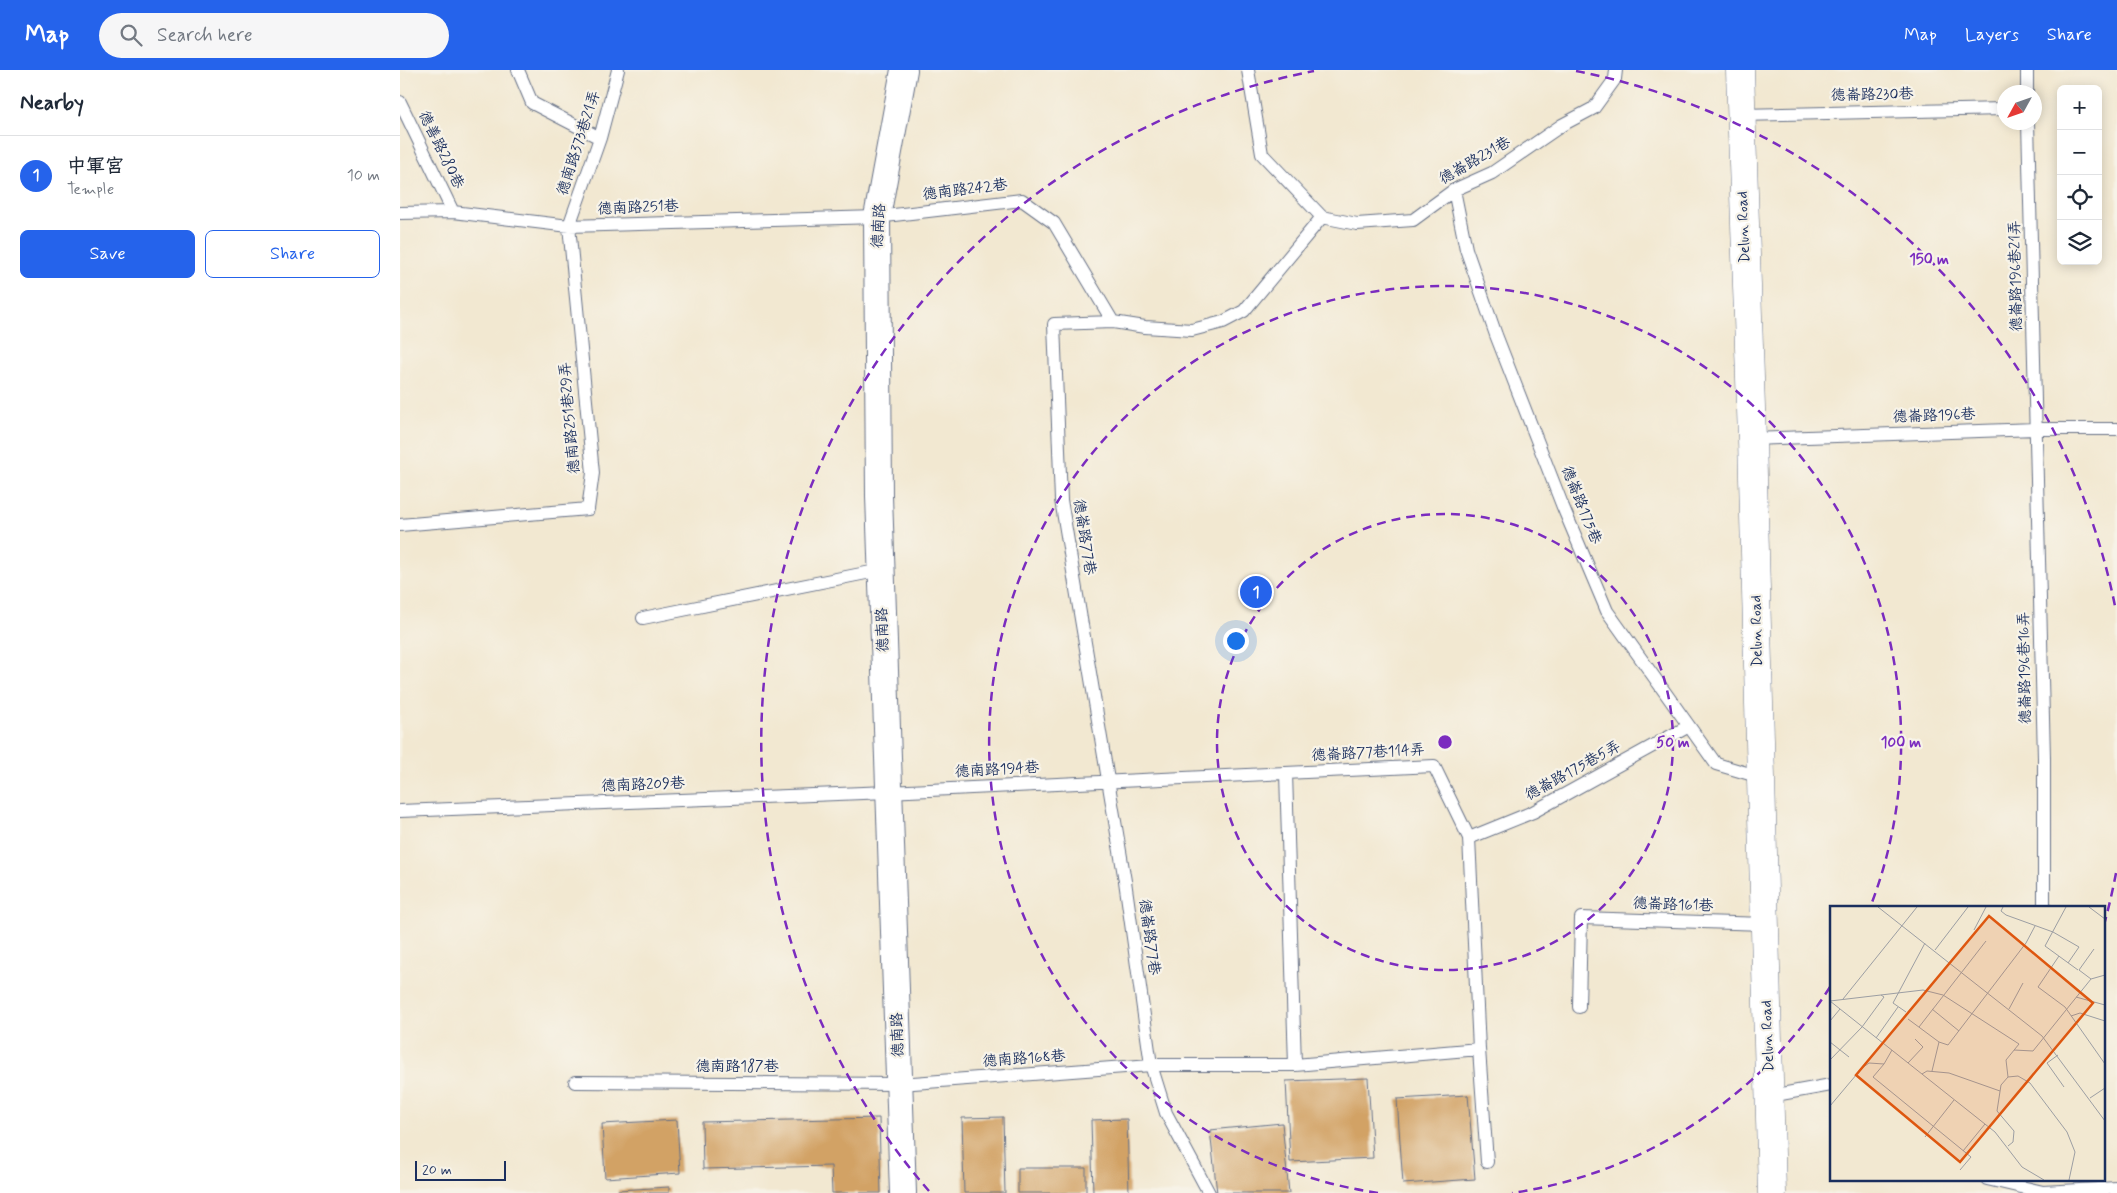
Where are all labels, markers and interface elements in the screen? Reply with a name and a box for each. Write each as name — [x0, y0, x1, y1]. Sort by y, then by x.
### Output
search box — [99, 13, 449, 58]
text: Map — [25, 20, 69, 51]
icon: search — [117, 21, 145, 49]
text: Search here — [157, 23, 253, 48]
text: Map — [1904, 23, 1937, 47]
text: Layers — [1965, 23, 2019, 47]
text: Share — [2047, 23, 2092, 47]
street label: 德崙路230巷 — [1830, 84, 1914, 106]
north arrow — [1997, 85, 2042, 130]
map controls — [2057, 85, 2102, 265]
button: + — [2057, 85, 2102, 130]
street label: 德南路373巷21弄 — [553, 88, 605, 198]
text: Nearby — [20, 89, 84, 117]
street label: 德善路280巷 — [413, 108, 469, 192]
button: − — [2057, 130, 2102, 175]
street label: 德崙路231巷 — [1436, 132, 1514, 190]
text: 中軍宮 — [67, 154, 124, 179]
text: 1 — [32, 165, 40, 186]
text: 10 m — [347, 165, 380, 186]
street label: 德南路242巷 — [921, 175, 1009, 205]
button: locate — [2057, 175, 2102, 220]
text: Temple — [67, 179, 114, 200]
street label: Delun Road — [1733, 191, 1755, 263]
street label: 德南路251巷 — [597, 197, 679, 219]
street label: 德南路 — [867, 203, 891, 249]
street label: 德崙路196巷21弄 — [2005, 220, 2027, 332]
button: layers — [2057, 220, 2102, 265]
button: Save — [20, 230, 195, 278]
button: Share — [205, 230, 380, 278]
text: 150 m — [1909, 250, 1949, 270]
street label: 德南路251巷29弄 — [555, 361, 585, 475]
street label: 德崙路196巷 — [1892, 405, 1976, 427]
street label: 德崙路175巷 — [1556, 463, 1606, 547]
street label: 德崙路77巷 — [1068, 498, 1100, 576]
pin: 1 — [1240, 573, 1272, 611]
street label: Delun Road — [1746, 595, 1768, 667]
street label: 德南路 — [872, 607, 894, 653]
street label: 德崙路196巷16弄 — [2014, 611, 2036, 725]
your location — [1223, 628, 1249, 654]
centre of rings — [1436, 733, 1454, 751]
text: 50 m — [1656, 733, 1690, 753]
text: 100 m — [1881, 733, 1921, 753]
street label: 德崙路175巷5弄 — [1522, 736, 1624, 806]
street label: 德崙路77巷114弄 — [1311, 740, 1425, 766]
street label: 德南路194巷 — [954, 758, 1040, 782]
street label: 德南路209巷 — [601, 774, 685, 796]
street label: 德崙路161巷 — [1632, 894, 1714, 916]
street label: 德崙路77巷 — [1134, 898, 1164, 976]
inset map — [1830, 906, 2104, 1180]
street label: Delun Road — [1757, 1000, 1779, 1072]
street label: 德南路 — [887, 1012, 909, 1058]
street label: 德南路168巷 — [982, 1046, 1066, 1072]
street label: 德南路187巷 — [695, 1057, 779, 1077]
scale bar — [415, 1158, 506, 1181]
text: 20 m — [422, 1161, 452, 1179]

